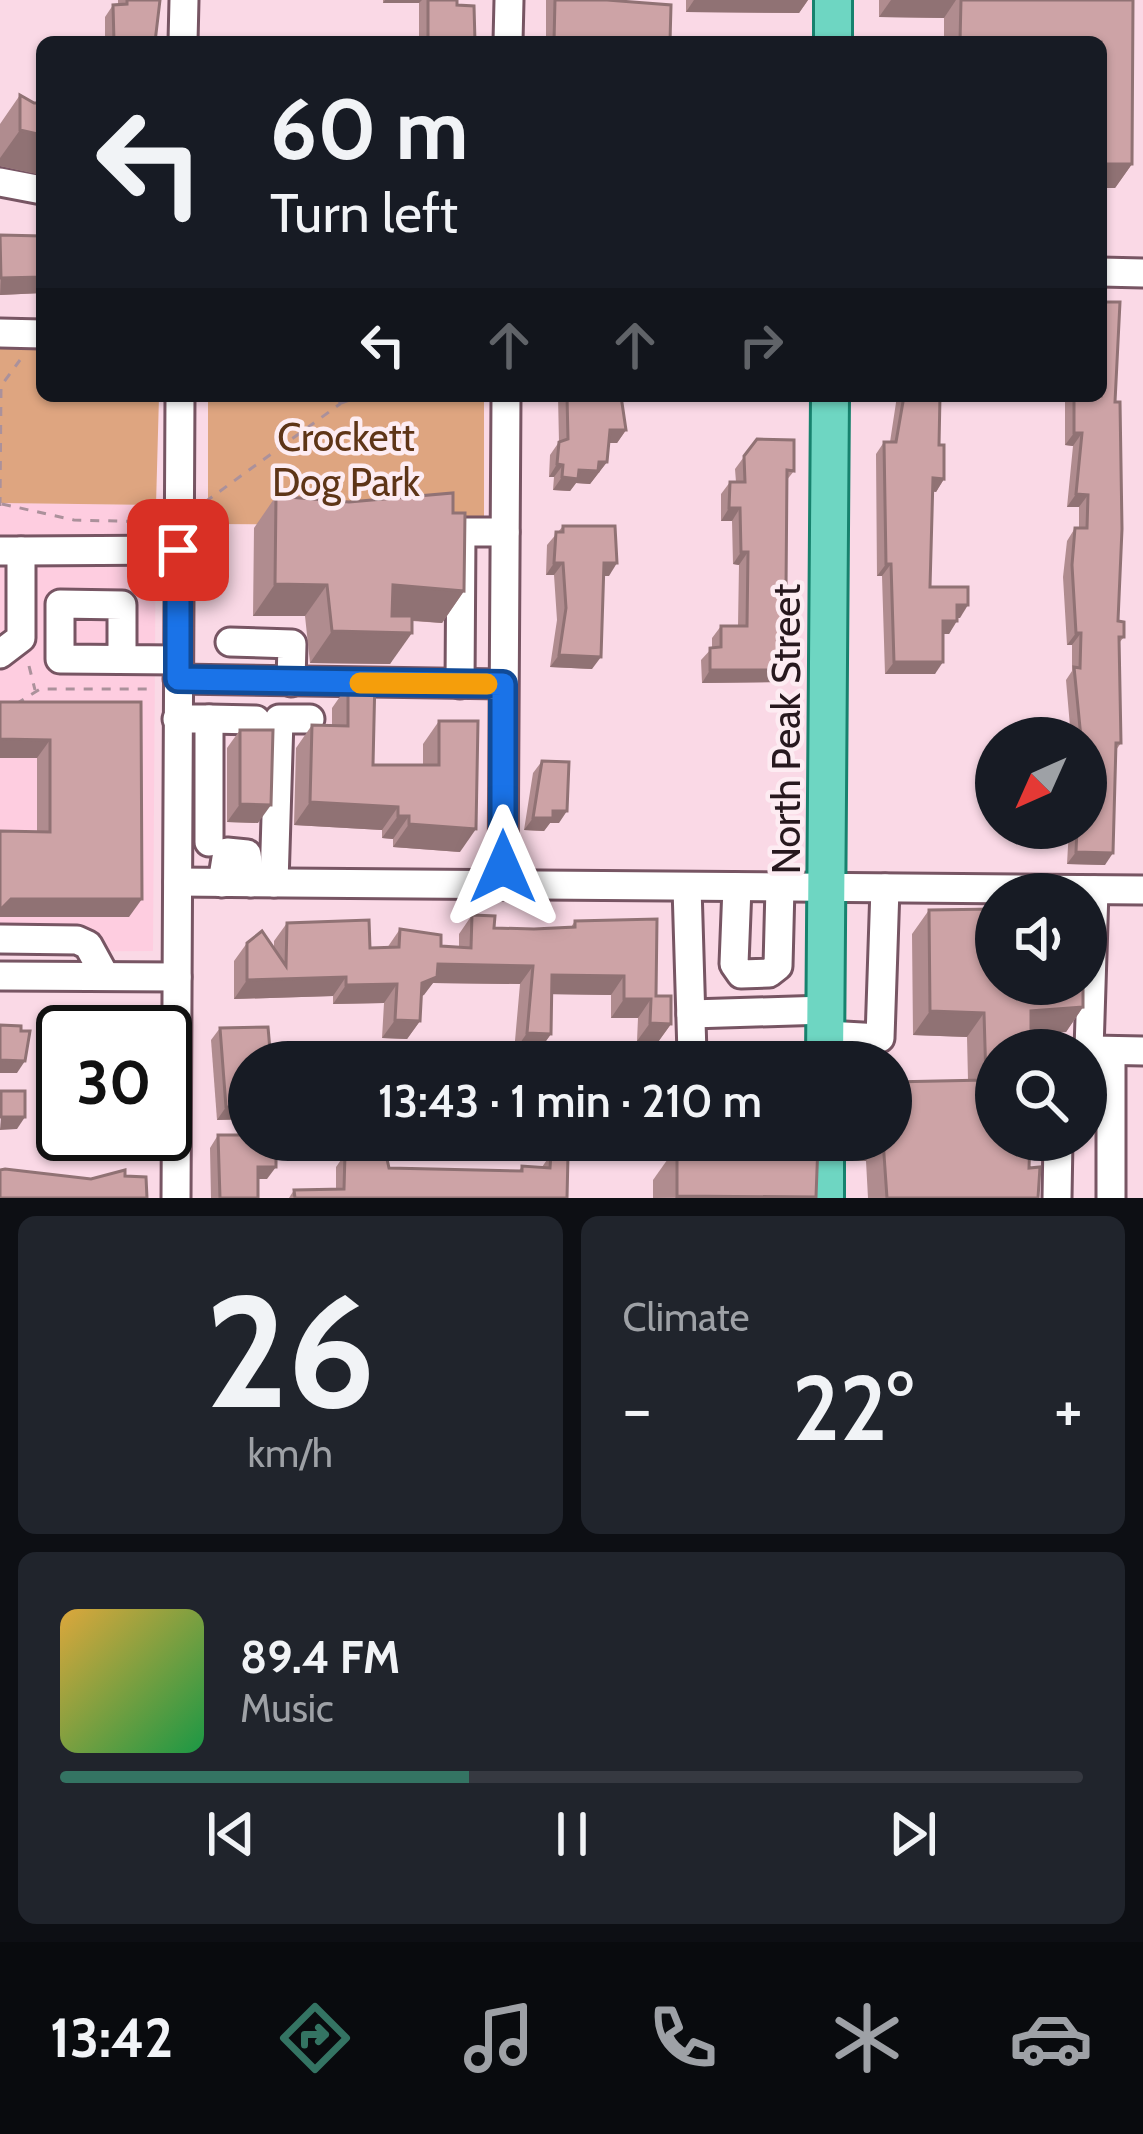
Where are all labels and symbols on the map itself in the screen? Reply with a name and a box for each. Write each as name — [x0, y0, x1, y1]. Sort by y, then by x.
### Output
park label: Crockett Dog Park — [272, 413, 421, 506]
pin — [127, 499, 229, 601]
street label: North Peak Street — [762, 584, 810, 874]
north arrow — [975, 717, 1107, 849]
position arrow — [440, 804, 566, 930]
speed limit sign: 30 — [36, 1005, 192, 1161]

